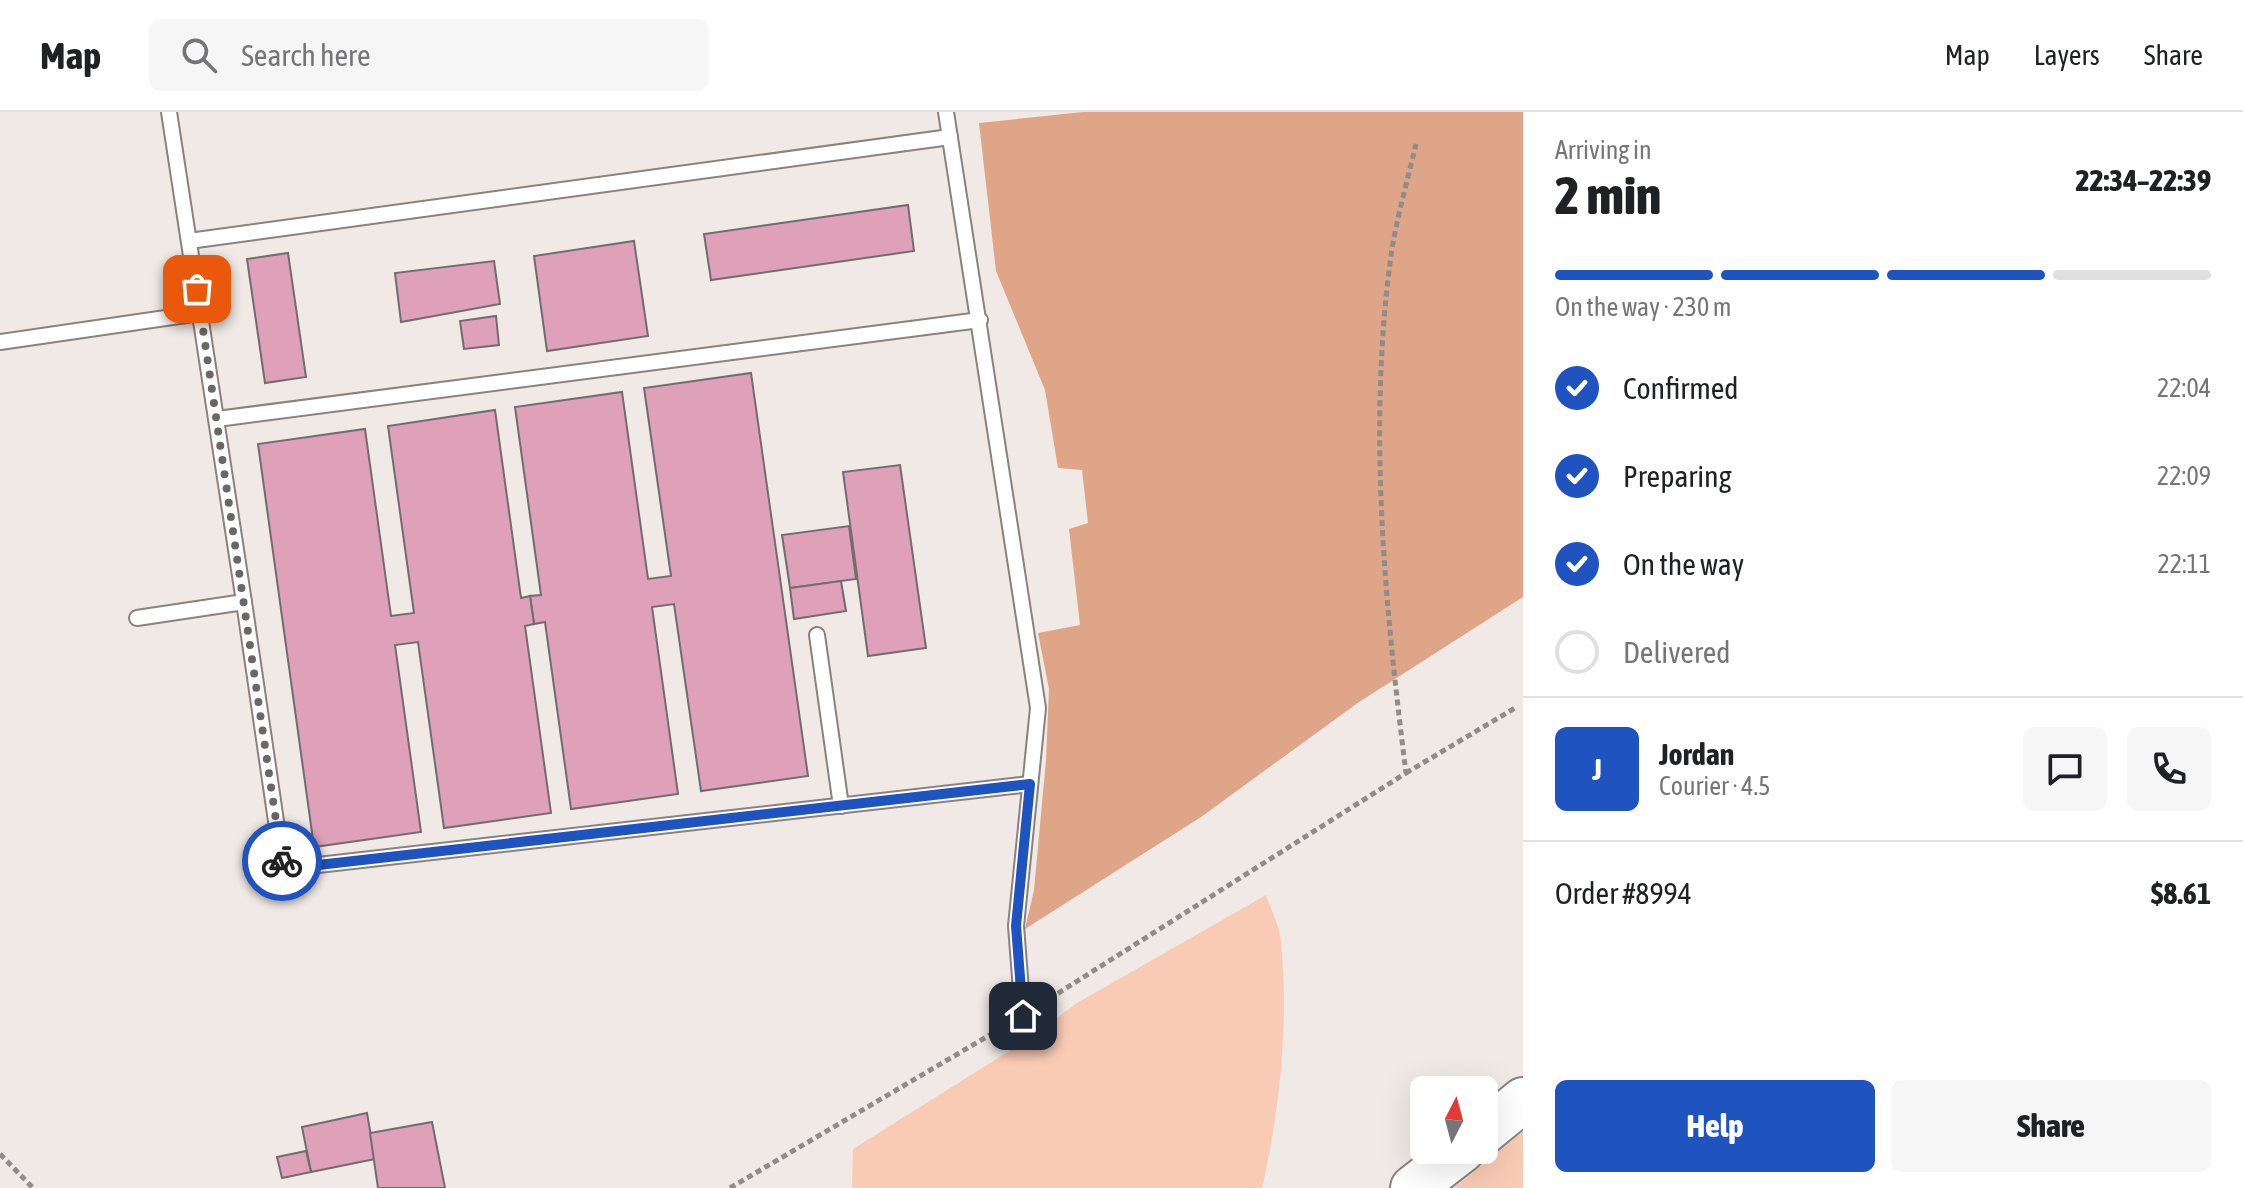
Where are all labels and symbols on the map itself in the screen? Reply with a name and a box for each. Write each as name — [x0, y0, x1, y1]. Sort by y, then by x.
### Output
pin — [163, 255, 231, 323]
courier — [242, 821, 322, 901]
pin — [989, 982, 1057, 1050]
north arrow — [1410, 1076, 1498, 1164]

